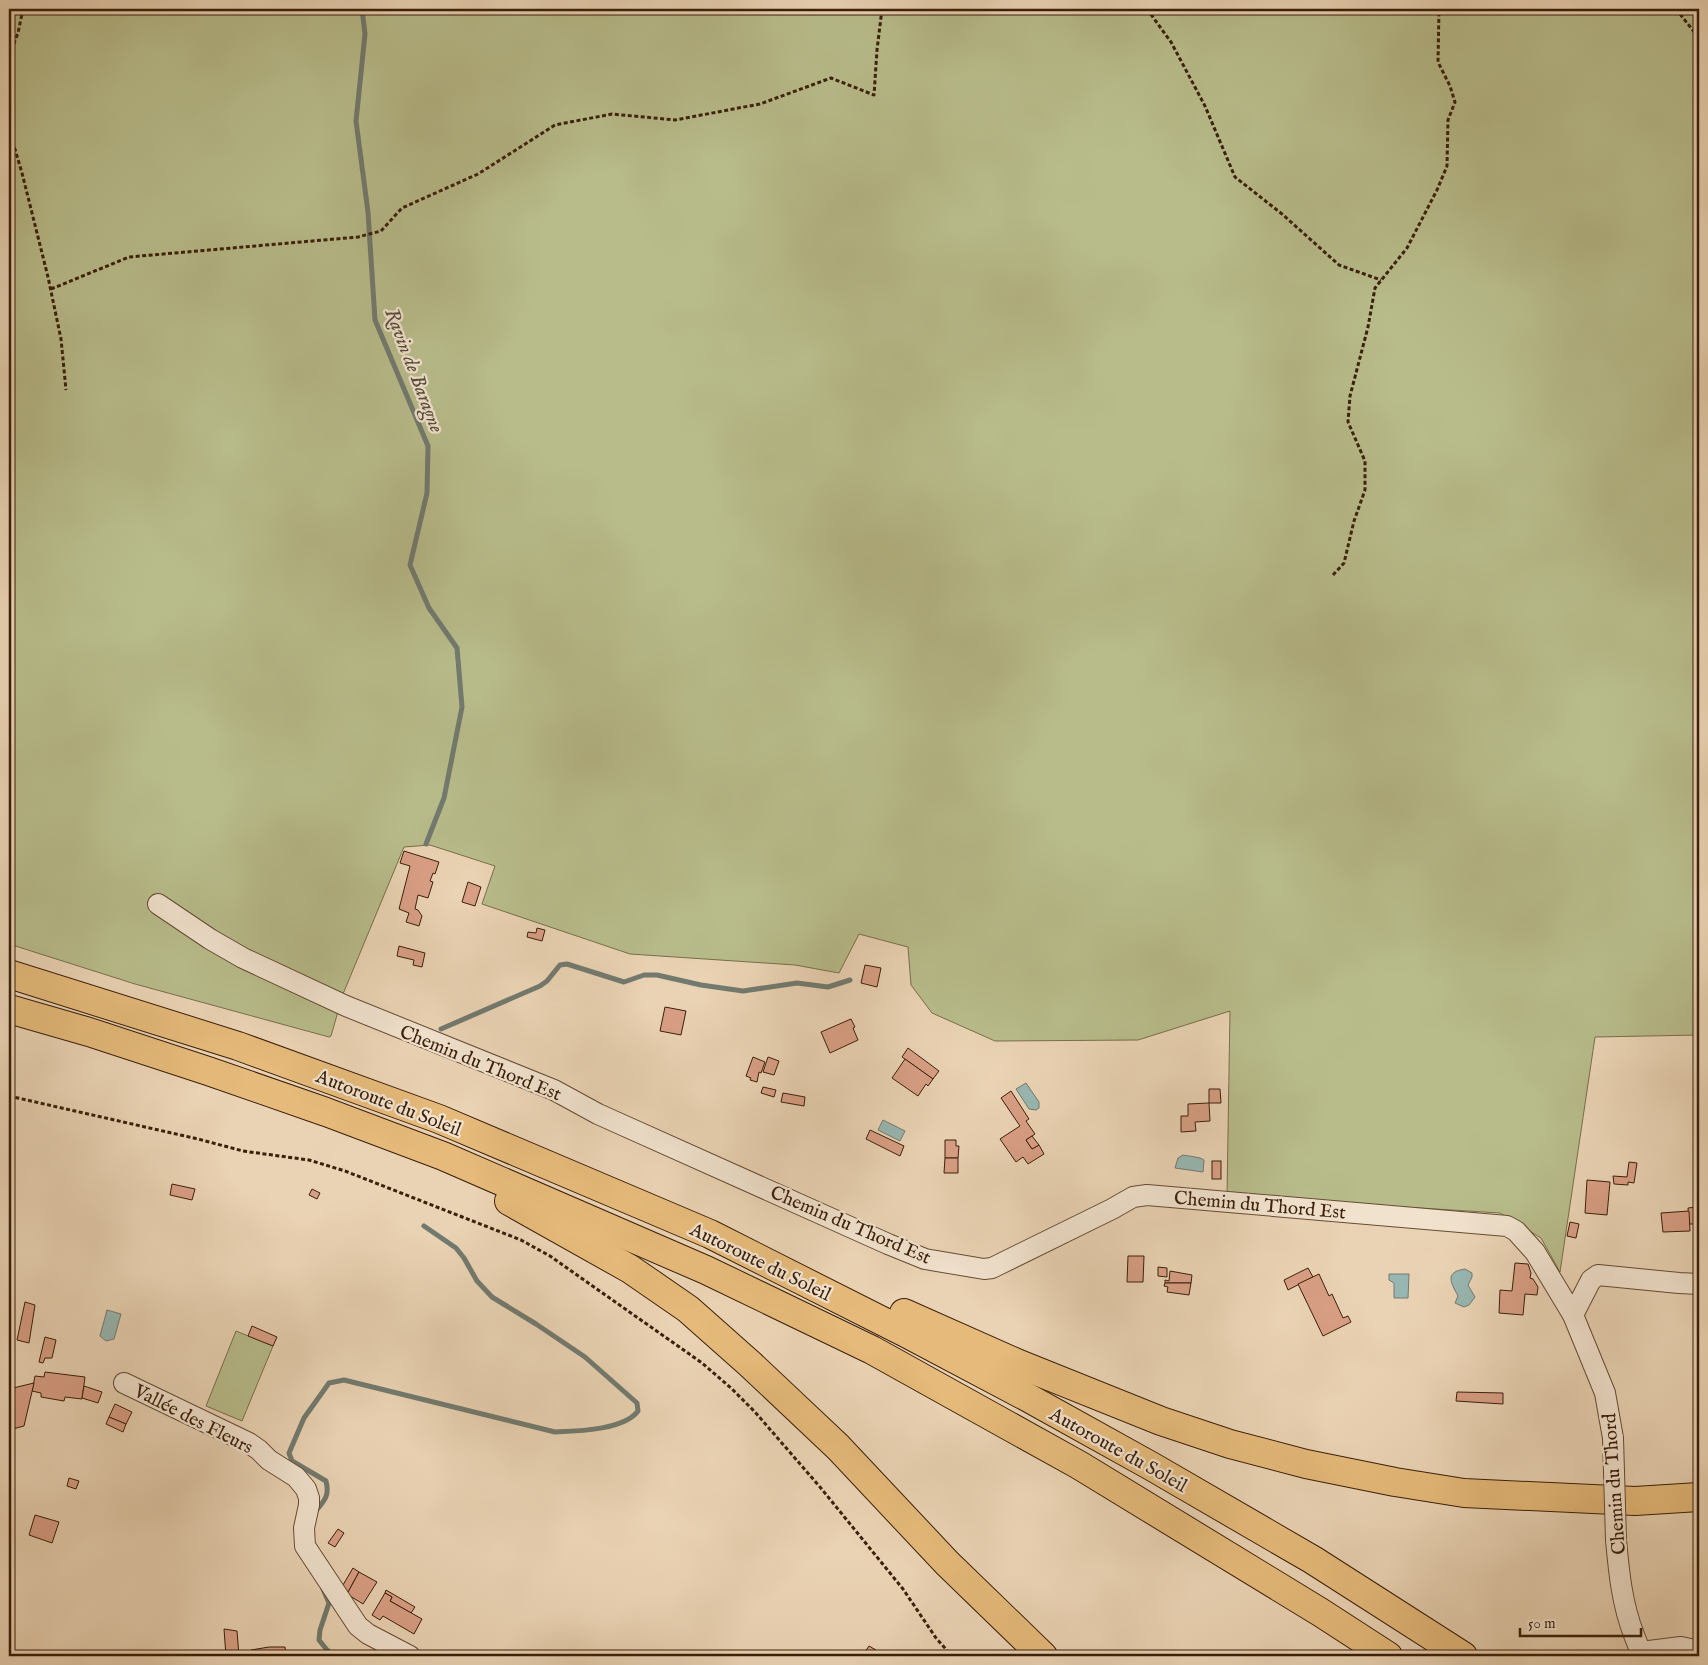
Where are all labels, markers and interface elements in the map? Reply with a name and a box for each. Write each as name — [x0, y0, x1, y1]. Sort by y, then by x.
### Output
water label: Ravin de Baragne — [377, 305, 449, 437]
street label: Chemin du Thord Est — [396, 1020, 565, 1107]
street label: Autoroute du Soleil — [311, 1065, 465, 1143]
street label: Chemin du Thord Est — [766, 1181, 935, 1271]
street label: Chemin du Thord Est — [1173, 1187, 1347, 1225]
street label: Autoroute du Soleil — [685, 1218, 835, 1308]
street label: Vallée des Fleurs — [129, 1379, 257, 1460]
street label: Autoroute du Soleil — [1044, 1402, 1192, 1499]
street label: Chemin du Thord — [1598, 1411, 1632, 1555]
scale bar — [1520, 1605, 1642, 1637]
text: 50 m — [1528, 1614, 1556, 1633]

